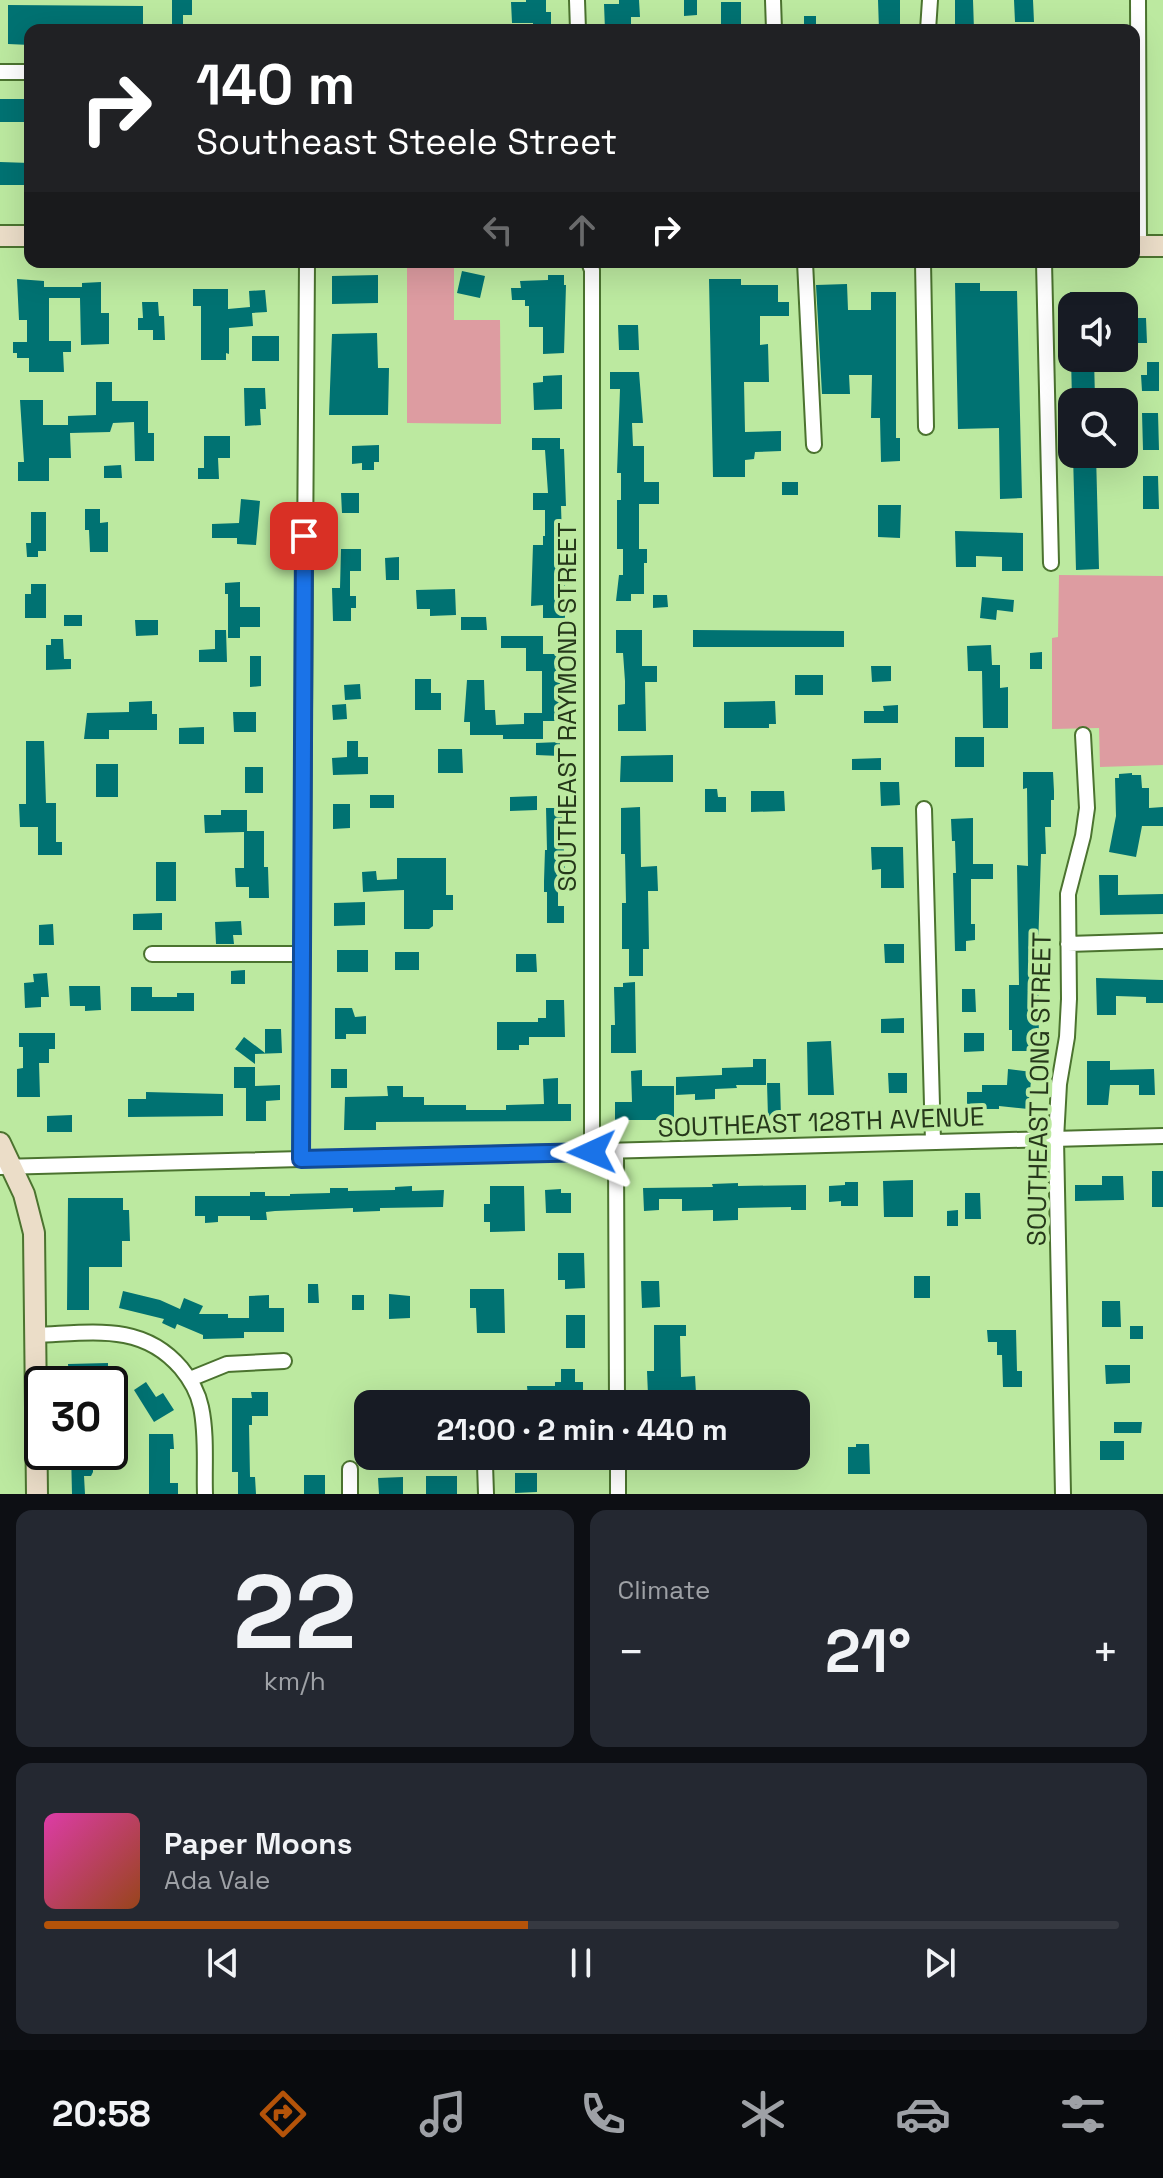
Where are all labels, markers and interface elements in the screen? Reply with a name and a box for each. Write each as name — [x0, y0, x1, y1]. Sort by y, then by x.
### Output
text: 140 m — [196, 49, 355, 120]
icon: right — [64, 56, 168, 160]
text: Southeast Steele Street — [196, 119, 617, 165]
icon: left — [476, 208, 520, 252]
icon: ahead — [560, 208, 604, 252]
icon: right — [644, 208, 688, 252]
map controls — [1058, 292, 1138, 468]
button: sound — [1058, 292, 1138, 372]
button: search — [1058, 388, 1138, 468]
pin — [270, 502, 338, 570]
icon: arrive — [282, 514, 326, 558]
street label: SOUTHEAST RAYMOND STREET — [550, 522, 584, 892]
street label: SOUTHEAST LONG STREET — [1019, 932, 1059, 1246]
street label: SOUTHEAST 128TH AVENUE — [657, 1099, 985, 1145]
position arrow — [550, 1110, 634, 1194]
speed limit sign: 30 — [24, 1366, 128, 1470]
text: 21:00 · 2 min · 440 m — [436, 1410, 728, 1449]
text: 22 — [233, 1546, 357, 1678]
text: Climate — [618, 1573, 710, 1607]
text: 21° — [825, 1613, 911, 1690]
text: − — [618, 1624, 645, 1680]
text: + — [1092, 1624, 1119, 1680]
text: km/h — [264, 1664, 326, 1698]
text: Paper Moons — [164, 1824, 353, 1863]
text: Ada Vale — [164, 1863, 270, 1897]
icon: previous — [201, 1941, 245, 1985]
icon: pause — [559, 1941, 603, 1985]
icon: next — [918, 1941, 962, 1985]
icon: directions — [255, 2086, 311, 2142]
icon: music — [415, 2086, 471, 2142]
icon: phone — [575, 2086, 631, 2142]
icon: climate — [735, 2086, 791, 2142]
icon: car — [895, 2086, 951, 2142]
icon: filters — [1055, 2086, 1111, 2142]
text: 20:58 — [52, 2091, 151, 2137]

